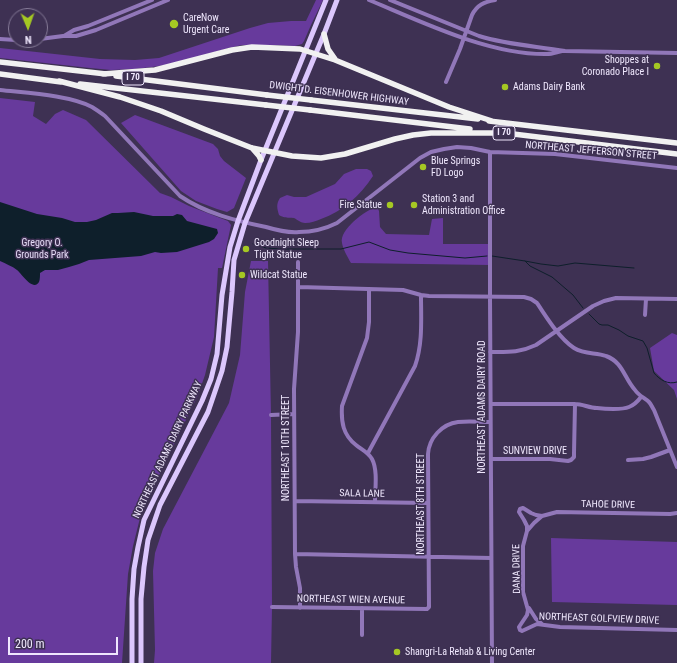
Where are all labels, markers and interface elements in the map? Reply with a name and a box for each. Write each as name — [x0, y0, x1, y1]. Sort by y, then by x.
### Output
north arrow — [8, 8, 48, 48]
place label: CareNow Urgent Care — [183, 12, 229, 36]
marker: CareNow Urgent Care — [168, 18, 180, 30]
text: N — [25, 33, 32, 46]
place label: Shoppes at Coronado Place I — [582, 54, 649, 78]
marker: Shoppes at Coronado Place I — [652, 61, 662, 71]
road number: I 70 — [122, 71, 144, 85]
street label: DWIGHT D. EISENHOWER HIGHWAY — [269, 79, 409, 109]
place label: Adams Dairy Bank — [513, 81, 585, 93]
marker: Adams Dairy Bank — [500, 82, 510, 92]
road number: I 70 — [493, 126, 515, 140]
street label: NORTHEAST JEFFERSON STREET — [525, 139, 657, 163]
place label: Blue Springs FD Logo — [431, 155, 480, 178]
marker: Blue Springs FD Logo — [418, 162, 428, 172]
place label: Station 3 and Administration Office — [422, 193, 505, 216]
place label: Fire Statue — [340, 199, 382, 211]
marker: Fire Statue — [385, 200, 395, 210]
marker: Station 3 and Administration Office — [409, 200, 419, 210]
park label: Gregory O. Grounds Park — [15, 237, 69, 260]
place label: Goodnight Sleep Tight Statue — [254, 237, 319, 260]
marker: Goodnight Sleep Tight Statue — [241, 244, 251, 254]
place label: Wildcat Statue — [250, 269, 307, 281]
marker: Wildcat Statue — [237, 270, 247, 280]
street label: NORTHEAST ADAMS DAIRY ROAD — [476, 340, 488, 474]
street label: NORTHEAST ADAMS DAIRY PARKWAY — [131, 380, 205, 520]
street label: NORTHEAST 10TH STREET — [280, 395, 292, 501]
street label: SUNVIEW DRIVE — [503, 445, 567, 457]
street label: NORTHEAST 8TH STREET — [415, 453, 427, 555]
street label: SALA LANE — [339, 488, 385, 500]
street label: TAHOE DRIVE — [581, 499, 635, 511]
street label: DANA DRIVE — [511, 544, 523, 594]
street label: NORTHEAST WIEN AVENUE — [297, 593, 405, 607]
street label: NORTHEAST GOLFVIEW DRIVE — [539, 611, 659, 627]
scale bar — [10, 629, 120, 655]
text: 200 m — [15, 637, 45, 651]
place label: Shangri-La Rehab & Living Center — [405, 646, 535, 658]
marker: Shangri-La Rehab & Living Center — [392, 647, 402, 657]

